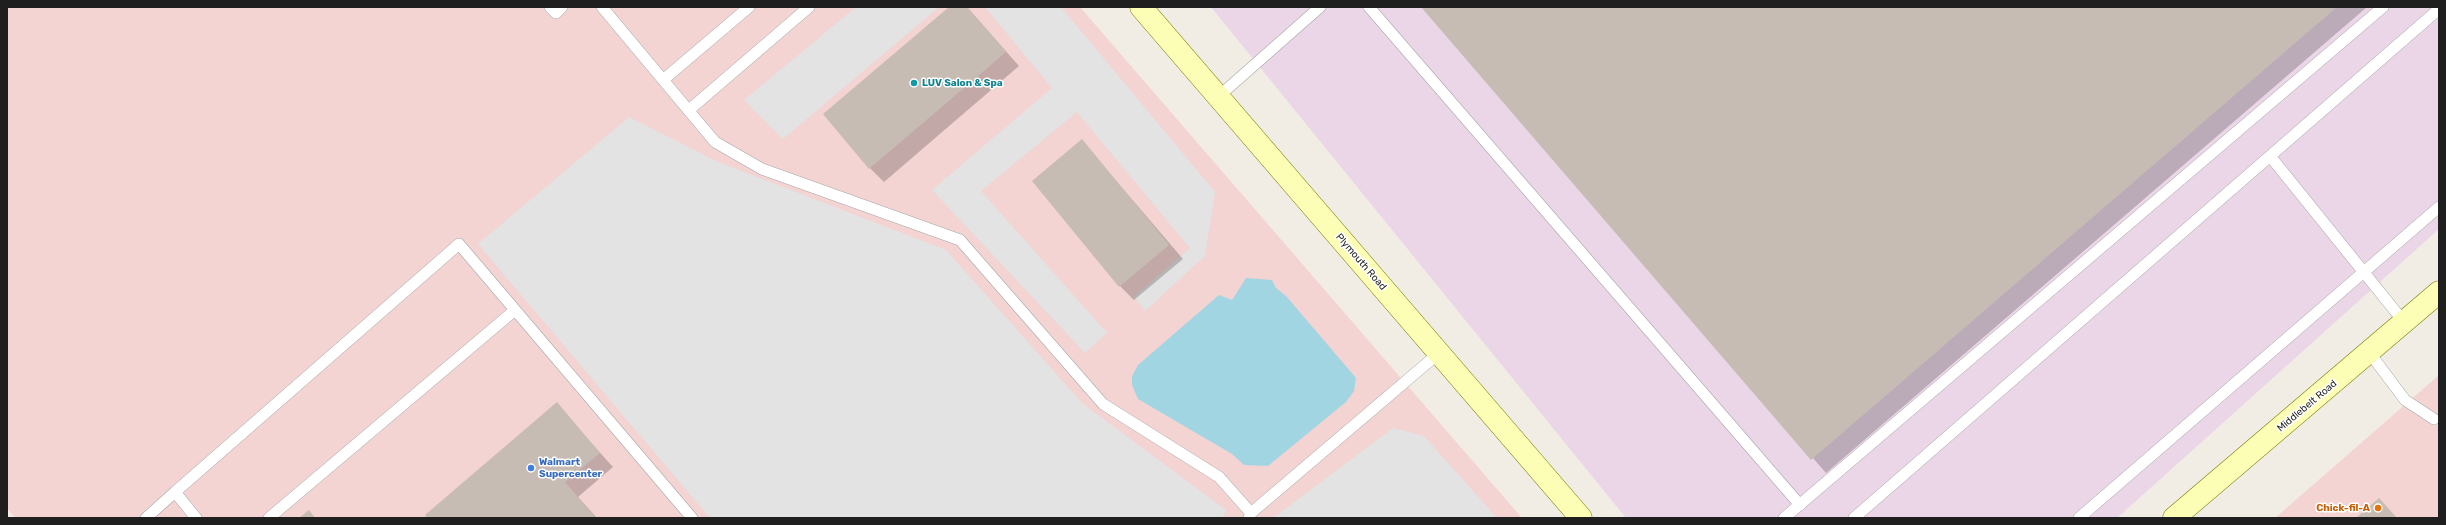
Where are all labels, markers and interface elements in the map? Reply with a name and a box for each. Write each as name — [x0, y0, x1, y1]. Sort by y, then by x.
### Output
place label: LUV Salon & Spa — [922, 77, 1003, 89]
marker: LUV Salon & Spa — [909, 78, 919, 88]
street label: Plymouth Road — [1333, 231, 1389, 293]
street label: Middlebelt Road — [2275, 378, 2339, 434]
place label: Walmart Supercenter — [539, 456, 602, 480]
marker: Walmart Supercenter — [526, 463, 536, 473]
place label: Chick-fil-A — [2316, 502, 2370, 514]
marker: Chick-fil-A — [2373, 503, 2383, 513]

